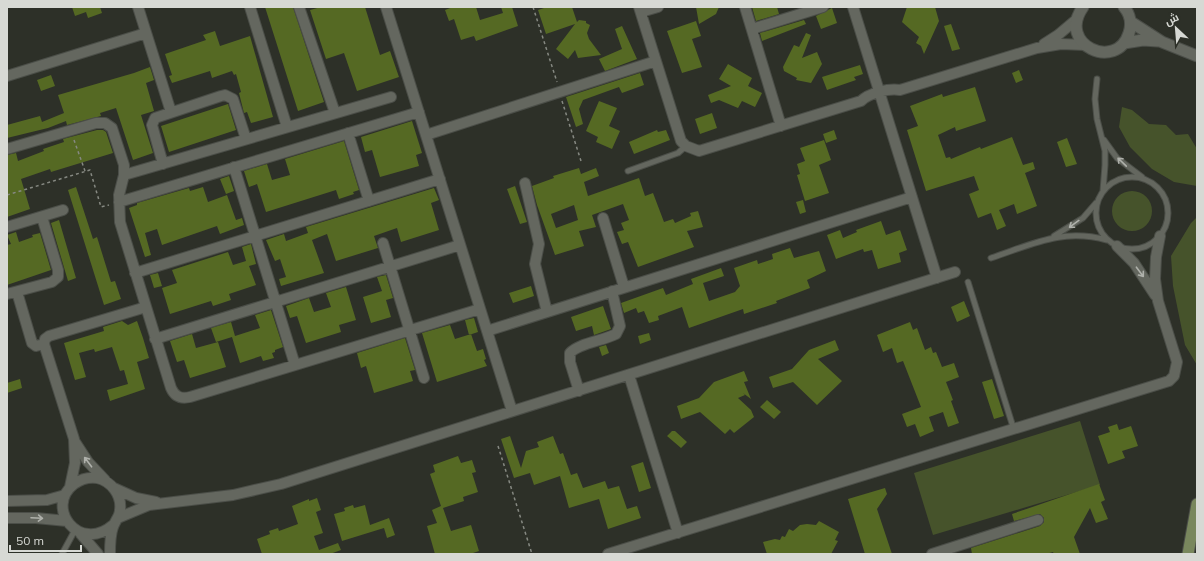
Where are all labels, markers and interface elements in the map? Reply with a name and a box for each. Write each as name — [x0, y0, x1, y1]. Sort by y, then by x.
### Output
north arrow — [1156, 8, 1196, 48]
text: ش — [1162, 10, 1181, 28]
one-way arrow — [1117, 157, 1127, 167]
one-way arrow — [1069, 220, 1080, 228]
one-way arrow — [1136, 266, 1145, 277]
one-way arrow — [84, 456, 92, 467]
one-way arrow — [30, 515, 43, 522]
scale bar — [10, 527, 81, 553]
text: 50 m — [16, 533, 44, 548]

